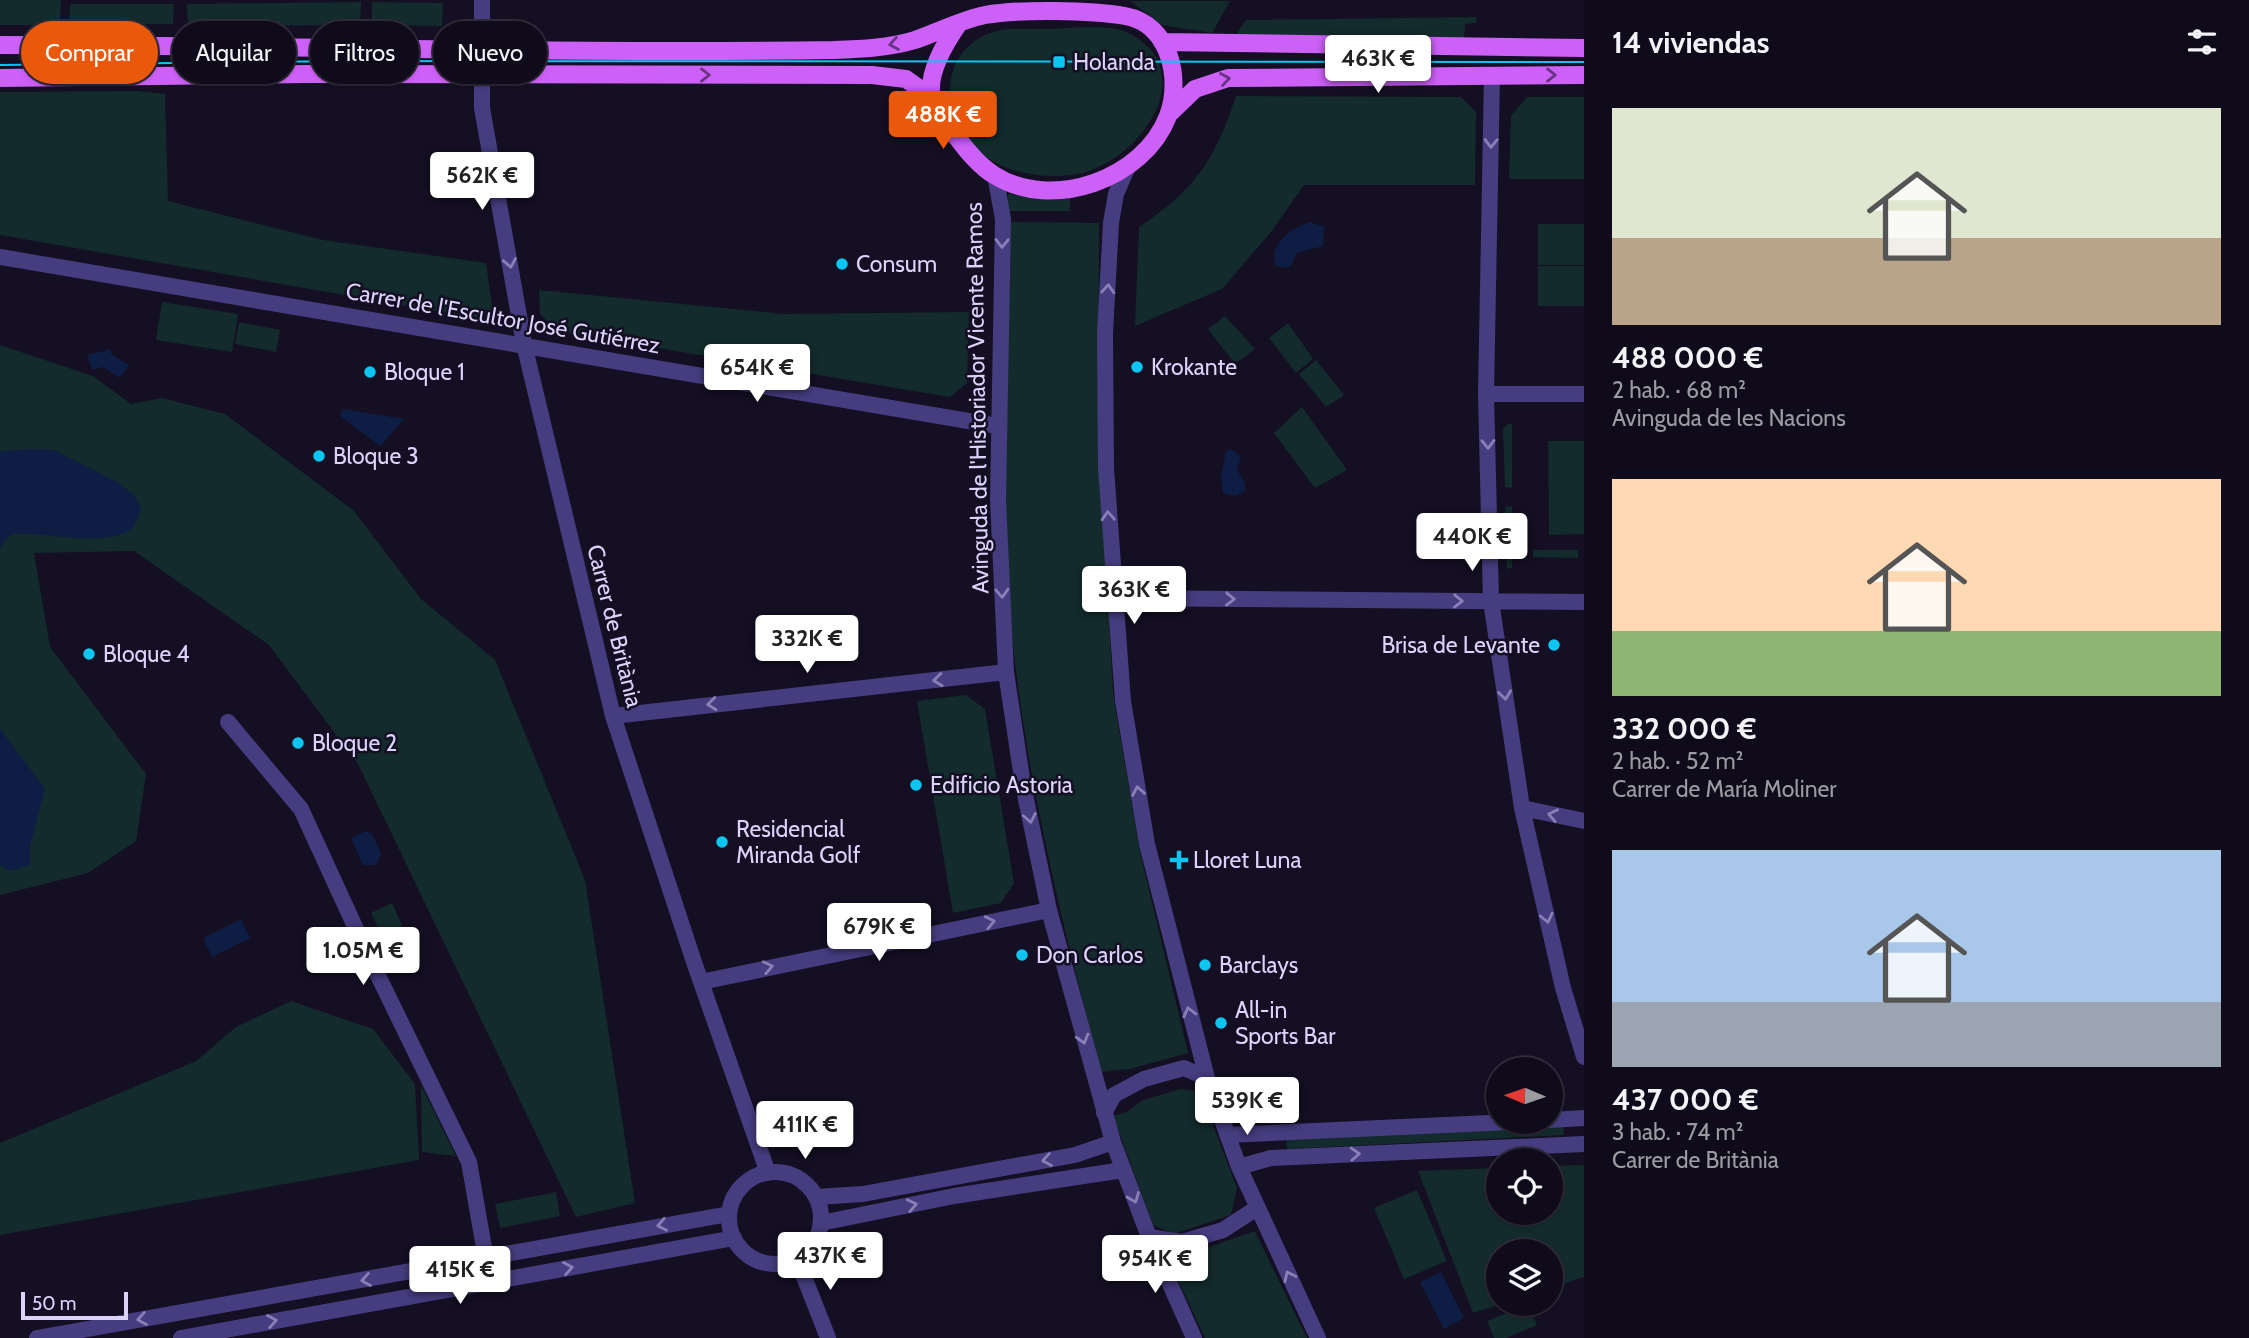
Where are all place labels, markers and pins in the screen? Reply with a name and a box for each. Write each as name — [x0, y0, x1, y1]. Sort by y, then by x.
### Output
pin: 463K € — [1321, 36, 1435, 95]
place label: Holanda — [1073, 48, 1155, 76]
marker: Holanda — [1051, 54, 1067, 70]
pin: 488K € — [886, 92, 1000, 151]
pin: 562K € — [425, 152, 539, 212]
place label: Consum — [856, 250, 937, 278]
marker: Consum — [834, 256, 850, 272]
pin: 654K € — [700, 344, 814, 404]
place label: Krokante — [1151, 353, 1237, 381]
place label: Bloque 1 — [384, 358, 465, 386]
marker: Krokante — [1129, 359, 1145, 375]
marker: Bloque 1 — [362, 364, 378, 380]
place label: Bloque 3 — [333, 442, 419, 470]
marker: Bloque 3 — [311, 448, 327, 464]
pin: 440K € — [1415, 514, 1529, 573]
pin: 363K € — [1077, 566, 1191, 626]
pin: 332K € — [750, 616, 864, 675]
place label: Brisa de Levante — [1382, 631, 1540, 659]
marker: Brisa de Levante — [1546, 637, 1562, 653]
place label: Bloque 4 — [103, 640, 190, 668]
marker: Bloque 4 — [81, 646, 97, 662]
place label: Bloque 2 — [312, 729, 397, 757]
marker: Bloque 2 — [290, 735, 306, 751]
place label: Edificio Astoria — [930, 771, 1073, 799]
marker: Edificio Astoria — [908, 777, 924, 793]
place label: Residencial Miranda Golf — [736, 815, 861, 869]
marker: Residencial Miranda Golf — [714, 834, 730, 850]
place label: Lloret Luna — [1193, 846, 1301, 874]
marker: Lloret Luna — [1171, 852, 1187, 868]
pin: 679K € — [822, 904, 936, 963]
pin: 1.05M € — [298, 928, 428, 987]
place label: Don Carlos — [1036, 941, 1143, 969]
marker: Don Carlos — [1014, 947, 1030, 963]
place label: Barclays — [1219, 951, 1298, 979]
marker: Barclays — [1197, 957, 1213, 973]
place label: All-in Sports Bar — [1235, 996, 1336, 1050]
marker: All-in Sports Bar — [1213, 1015, 1229, 1031]
pin: 539K € — [1190, 1078, 1304, 1137]
pin: 411K € — [748, 1102, 862, 1161]
pin: 437K € — [773, 1232, 887, 1292]
pin: 954K € — [1098, 1236, 1212, 1295]
pin: 415K € — [403, 1246, 517, 1306]

